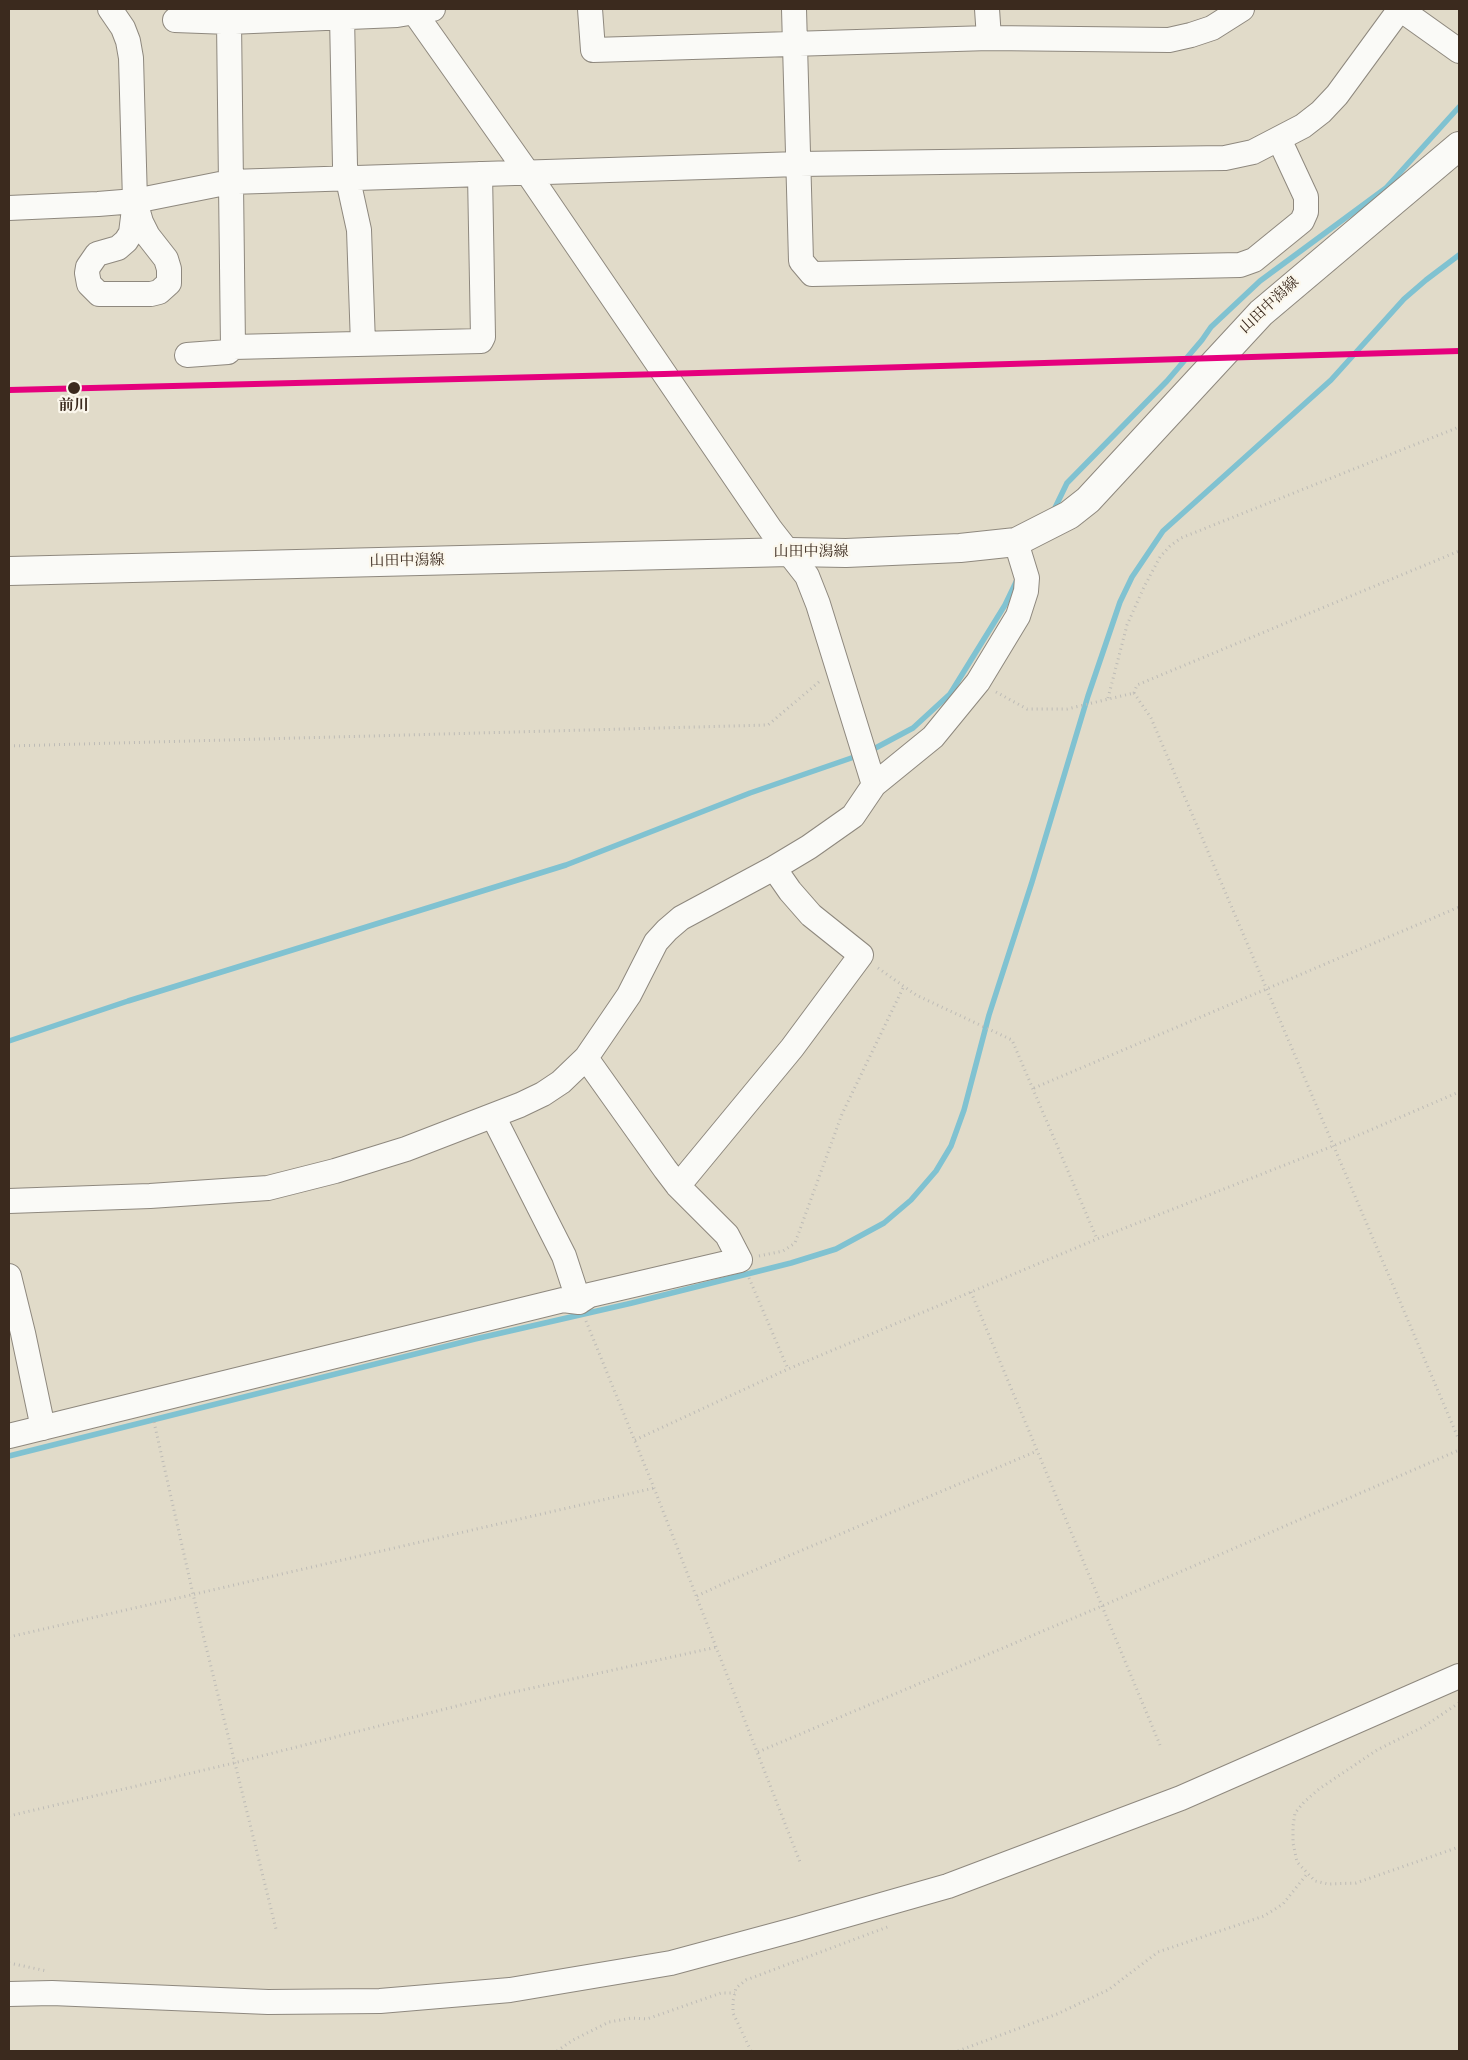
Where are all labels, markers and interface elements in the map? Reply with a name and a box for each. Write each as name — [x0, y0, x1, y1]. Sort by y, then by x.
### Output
street label: 山田中潟線 — [1236, 274, 1304, 338]
marker: 前川 — [66, 380, 82, 396]
place label: 前川 — [59, 398, 89, 416]
street label: 山田中潟線 — [774, 544, 848, 562]
street label: 山田中潟線 — [369, 552, 445, 572]

